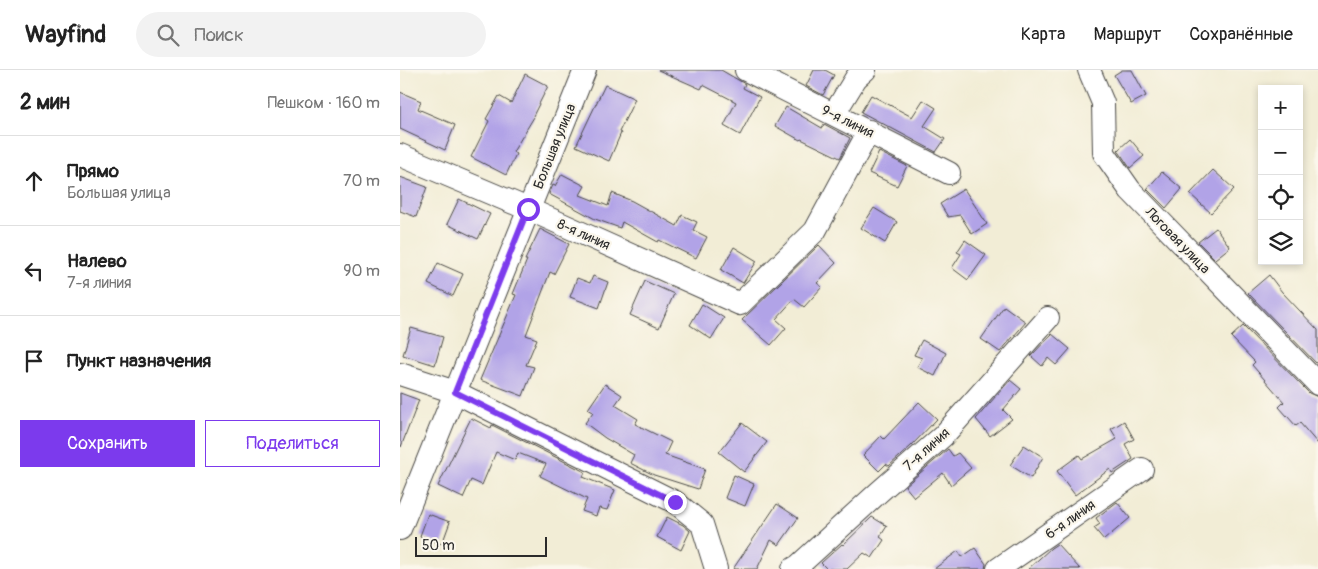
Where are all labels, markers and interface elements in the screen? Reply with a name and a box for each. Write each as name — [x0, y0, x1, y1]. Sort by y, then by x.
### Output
search box — [136, 12, 486, 57]
text: Wayfind — [25, 20, 106, 49]
icon: search — [154, 21, 182, 49]
text: Поиск — [194, 23, 244, 47]
text: Карта — [1021, 23, 1065, 46]
text: Маршрут — [1093, 23, 1161, 46]
text: Сохранённые — [1189, 23, 1293, 46]
map controls — [1258, 85, 1303, 265]
button: + — [1258, 85, 1303, 130]
text: 2 мин — [20, 89, 70, 116]
text: Пешком · 160 m — [268, 93, 380, 113]
street label: Большая улица — [530, 101, 579, 191]
street label: 9-я линия — [819, 101, 877, 141]
button: − — [1258, 130, 1303, 175]
text: Прямо — [67, 159, 119, 183]
icon: ahead — [20, 167, 48, 195]
text: 70 m — [343, 171, 380, 191]
button: locate — [1258, 175, 1303, 220]
text: Большая улица — [67, 183, 171, 203]
route start — [517, 198, 540, 221]
street label: Логовая улица — [1141, 203, 1214, 277]
street label: 8-я линия — [555, 215, 613, 254]
button: layers — [1258, 220, 1303, 265]
text: Налево — [67, 249, 127, 273]
icon: left — [20, 257, 48, 285]
text: 90 m — [343, 261, 380, 281]
text: 7-я линия — [67, 273, 131, 293]
icon: arrive — [20, 347, 48, 375]
text: Пункт назначения — [67, 349, 211, 373]
button: Сохранить — [20, 420, 195, 467]
button: Поделиться — [205, 420, 380, 467]
street label: 7-я линия — [900, 424, 953, 475]
route end — [664, 491, 687, 514]
street label: 6-я линия — [1042, 496, 1099, 543]
scale bar — [415, 534, 548, 557]
text: 50 m — [422, 537, 455, 554]

